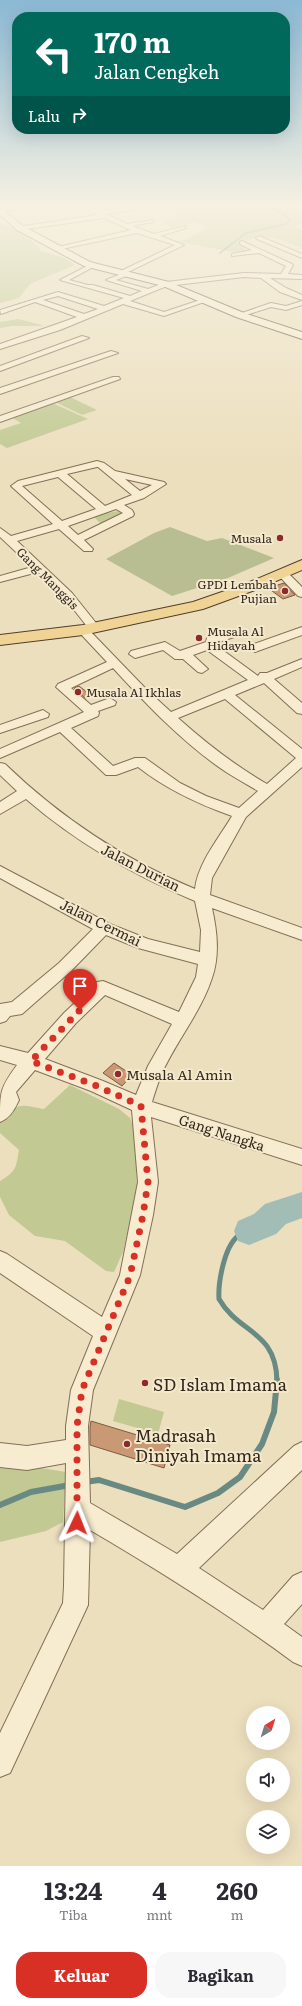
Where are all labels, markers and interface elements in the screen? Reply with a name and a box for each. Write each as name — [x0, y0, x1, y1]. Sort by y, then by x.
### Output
text: 170 m — [94, 20, 171, 62]
icon: left — [28, 28, 80, 80]
text: Jalan Cengkeh — [94, 58, 219, 85]
text: Lalu — [28, 104, 60, 127]
icon: right — [68, 104, 90, 126]
place label: Musala — [231, 529, 273, 547]
marker: Musala — [275, 533, 285, 543]
street label: Gang Manggis — [13, 543, 84, 614]
place label: GPDI Lembah Pujian — [198, 575, 277, 607]
marker: GPDI Lembah Pujian — [280, 586, 290, 596]
place label: Musala Al Hidayah — [207, 622, 264, 654]
marker: Musala Al Hidayah — [194, 633, 204, 643]
place label: Musala Al Ikhlas — [86, 683, 182, 701]
marker: Musala Al Ikhlas — [73, 687, 83, 697]
street label: Jalan Durian — [98, 838, 184, 896]
street label: Jalan Cermai — [57, 894, 145, 950]
pin — [63, 969, 97, 1010]
icon: arrive — [69, 975, 91, 997]
place label: Musala Al Amin — [126, 1064, 232, 1084]
marker: Musala Al Amin — [113, 1069, 123, 1079]
street label: Gang Nangka — [176, 1109, 268, 1155]
place label: SD Islam Imama — [153, 1371, 288, 1396]
marker: SD Islam Imama — [140, 1378, 150, 1388]
place label: Madrasah Diniyah Imama — [135, 1422, 262, 1467]
marker: Madrasah Diniyah Imama — [122, 1439, 132, 1449]
position arrow — [56, 1502, 98, 1544]
north arrow — [246, 1706, 290, 1750]
map controls — [246, 1706, 290, 1854]
button: sound — [246, 1758, 290, 1802]
button: layers — [246, 1810, 290, 1854]
text: 13:24 — [44, 1872, 102, 1907]
text: 4 — [152, 1872, 167, 1907]
text: 260 — [216, 1872, 258, 1907]
text: Tiba — [59, 1905, 87, 1924]
text: mnt — [146, 1905, 172, 1924]
text: m — [231, 1905, 243, 1924]
button: Keluar — [16, 1952, 147, 1998]
button: Bagikan — [155, 1952, 286, 1998]

